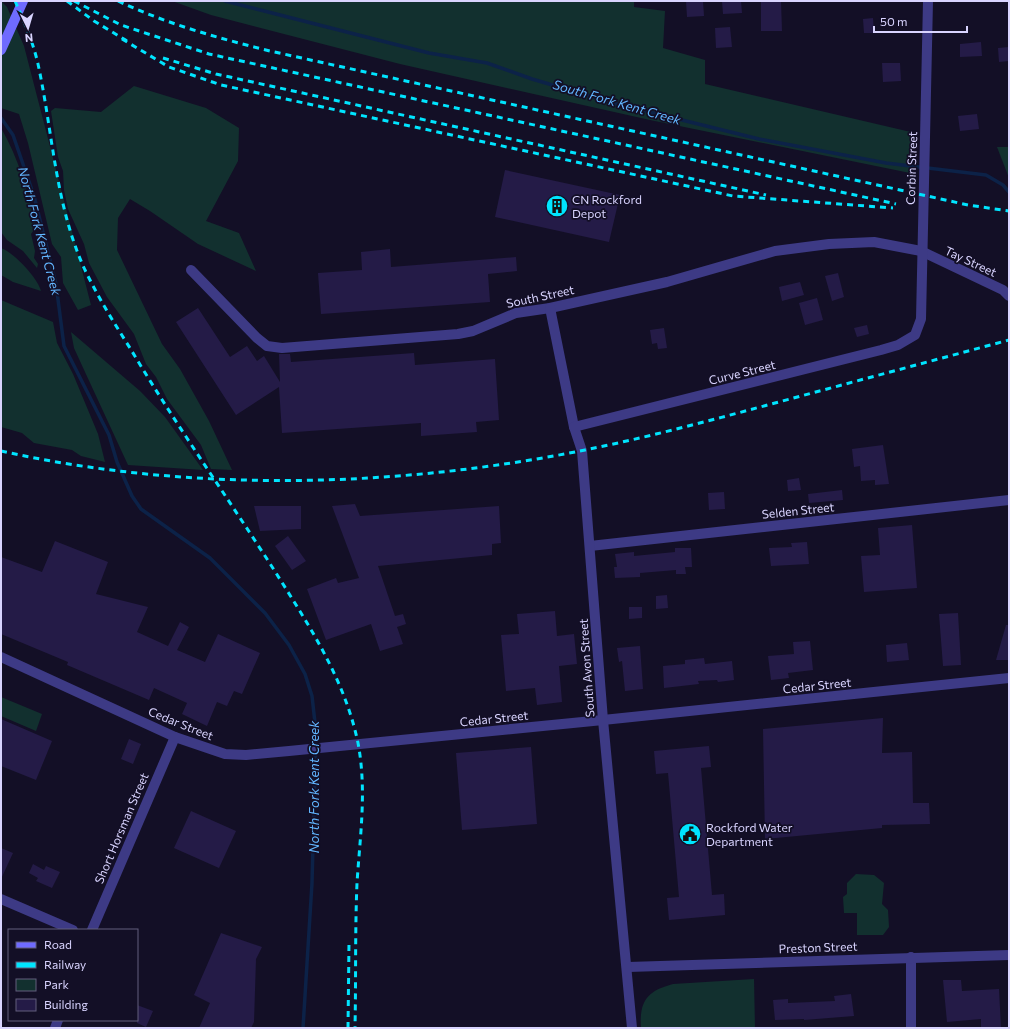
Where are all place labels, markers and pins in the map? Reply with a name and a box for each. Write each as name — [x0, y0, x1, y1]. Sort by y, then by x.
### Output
place label: CN Rockford Depot — [572, 192, 642, 220]
building icon: CN Rockford Depot — [544, 193, 570, 219]
place label: Rockford Water Department — [706, 820, 793, 848]
public building icon: Rockford Water Department — [677, 821, 703, 847]

